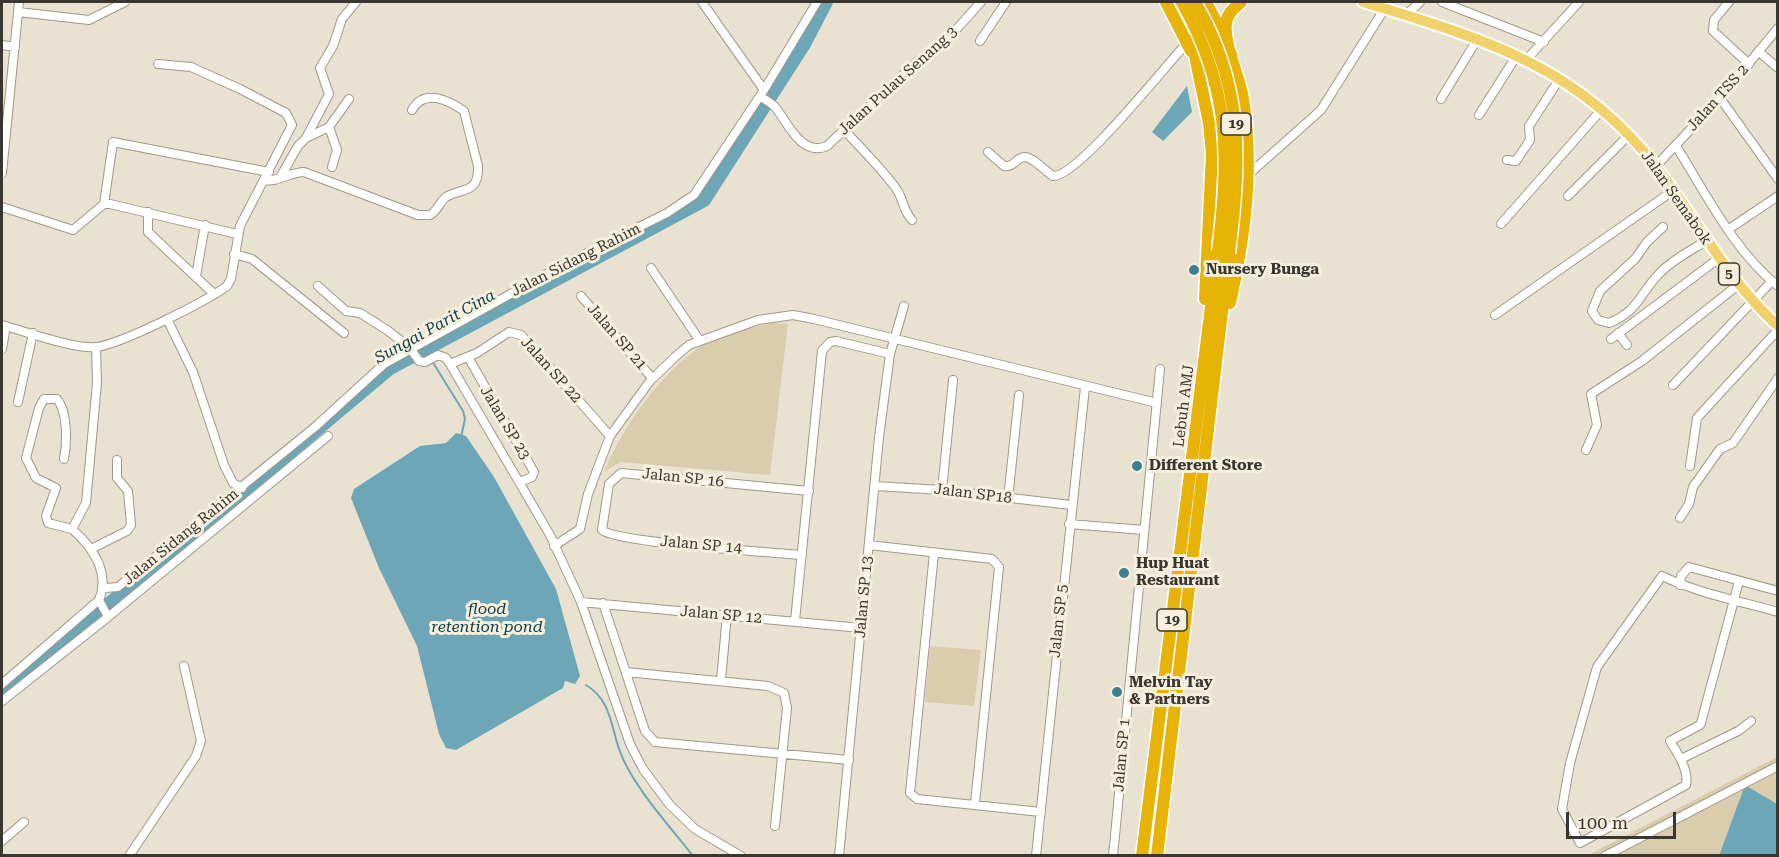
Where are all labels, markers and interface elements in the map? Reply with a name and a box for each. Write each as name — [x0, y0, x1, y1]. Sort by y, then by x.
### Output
street label: Jalan Pulau Senang 3 — [835, 23, 961, 139]
street label: Jalan TSS 2 — [1684, 61, 1752, 135]
road number: 19 — [1221, 113, 1251, 135]
street label: Jalan Semabok — [1637, 148, 1715, 248]
street label: Jalan Sidang Rahim — [508, 220, 644, 300]
place label: Nursery Bunga — [1206, 261, 1319, 279]
marker: Nursery Bunga — [1187, 263, 1201, 277]
road number: 5 — [1718, 263, 1740, 285]
water label: Sungai Parit Cina — [371, 286, 499, 368]
street label: Jalan SP 21 — [583, 300, 651, 374]
street label: Jalan SP 22 — [517, 333, 585, 407]
street label: Lebuh AMJ — [1170, 364, 1198, 448]
street label: Jalan SP 23 — [476, 383, 534, 463]
place label: Different Store — [1149, 457, 1262, 475]
marker: Different Store — [1130, 459, 1144, 473]
street label: Jalan SP 16 — [641, 465, 725, 491]
street label: Jalan SP18 — [933, 480, 1013, 508]
street label: Jalan Sidang Rahim — [120, 485, 242, 589]
street label: Jalan SP 14 — [659, 532, 743, 558]
street label: Jalan SP 13 — [851, 555, 877, 639]
place label: Hup Huat Restaurant — [1136, 555, 1220, 590]
marker: Hup Huat Restaurant — [1117, 566, 1131, 580]
street label: Jalan SP 5 — [1046, 583, 1072, 659]
water label: flood retention pond — [431, 599, 543, 637]
street label: Jalan SP 12 — [679, 602, 763, 628]
road number: 19 — [1157, 609, 1187, 631]
place label: Melvin Tay & Partners — [1129, 674, 1212, 709]
marker: Melvin Tay & Partners — [1110, 685, 1124, 699]
street label: Jalan SP 1 — [1110, 718, 1134, 792]
scale bar — [1569, 800, 1678, 838]
text: 100 m — [1577, 812, 1628, 833]

